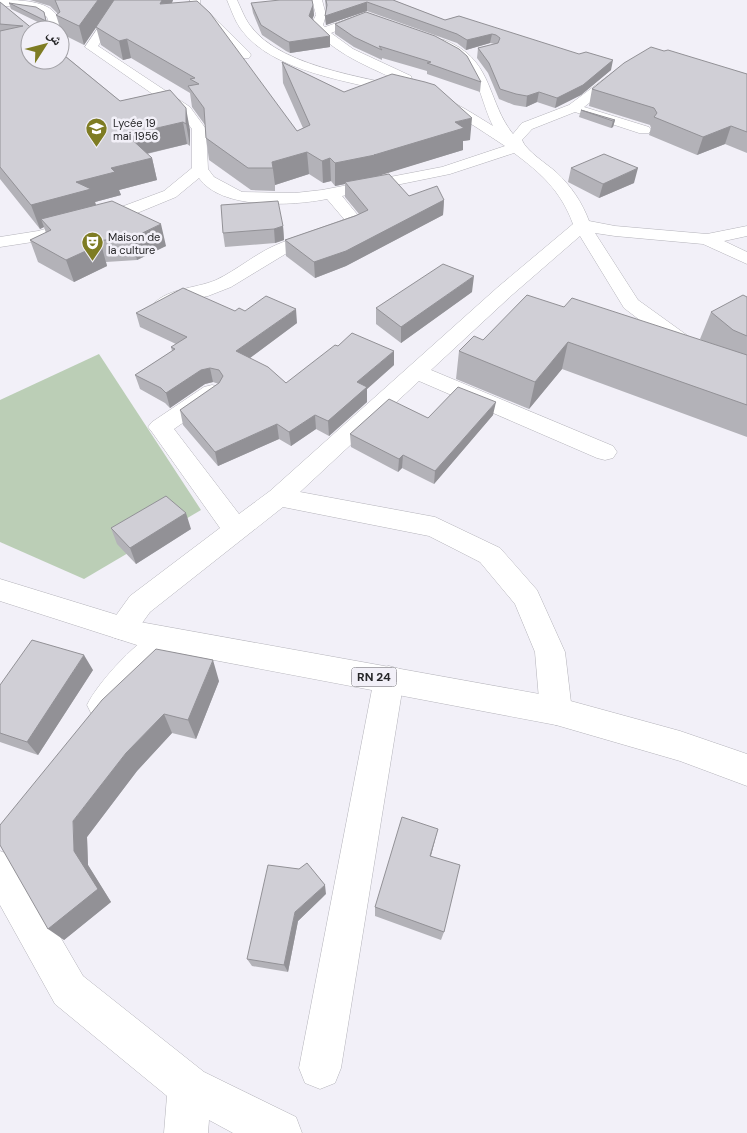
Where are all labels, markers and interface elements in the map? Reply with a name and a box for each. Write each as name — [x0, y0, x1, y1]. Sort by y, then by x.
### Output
north arrow — [20, 20, 70, 70]
text: ش — [44, 26, 67, 49]
place label: Lycée 19 mai 1956 — [113, 116, 158, 143]
school or university icon: Lycée 19 mai 1956 — [85, 117, 109, 148]
place label: Maison de la culture — [108, 230, 160, 257]
theatre icon: Maison de la culture — [80, 231, 104, 262]
road number: RN 24 — [352, 668, 396, 686]

